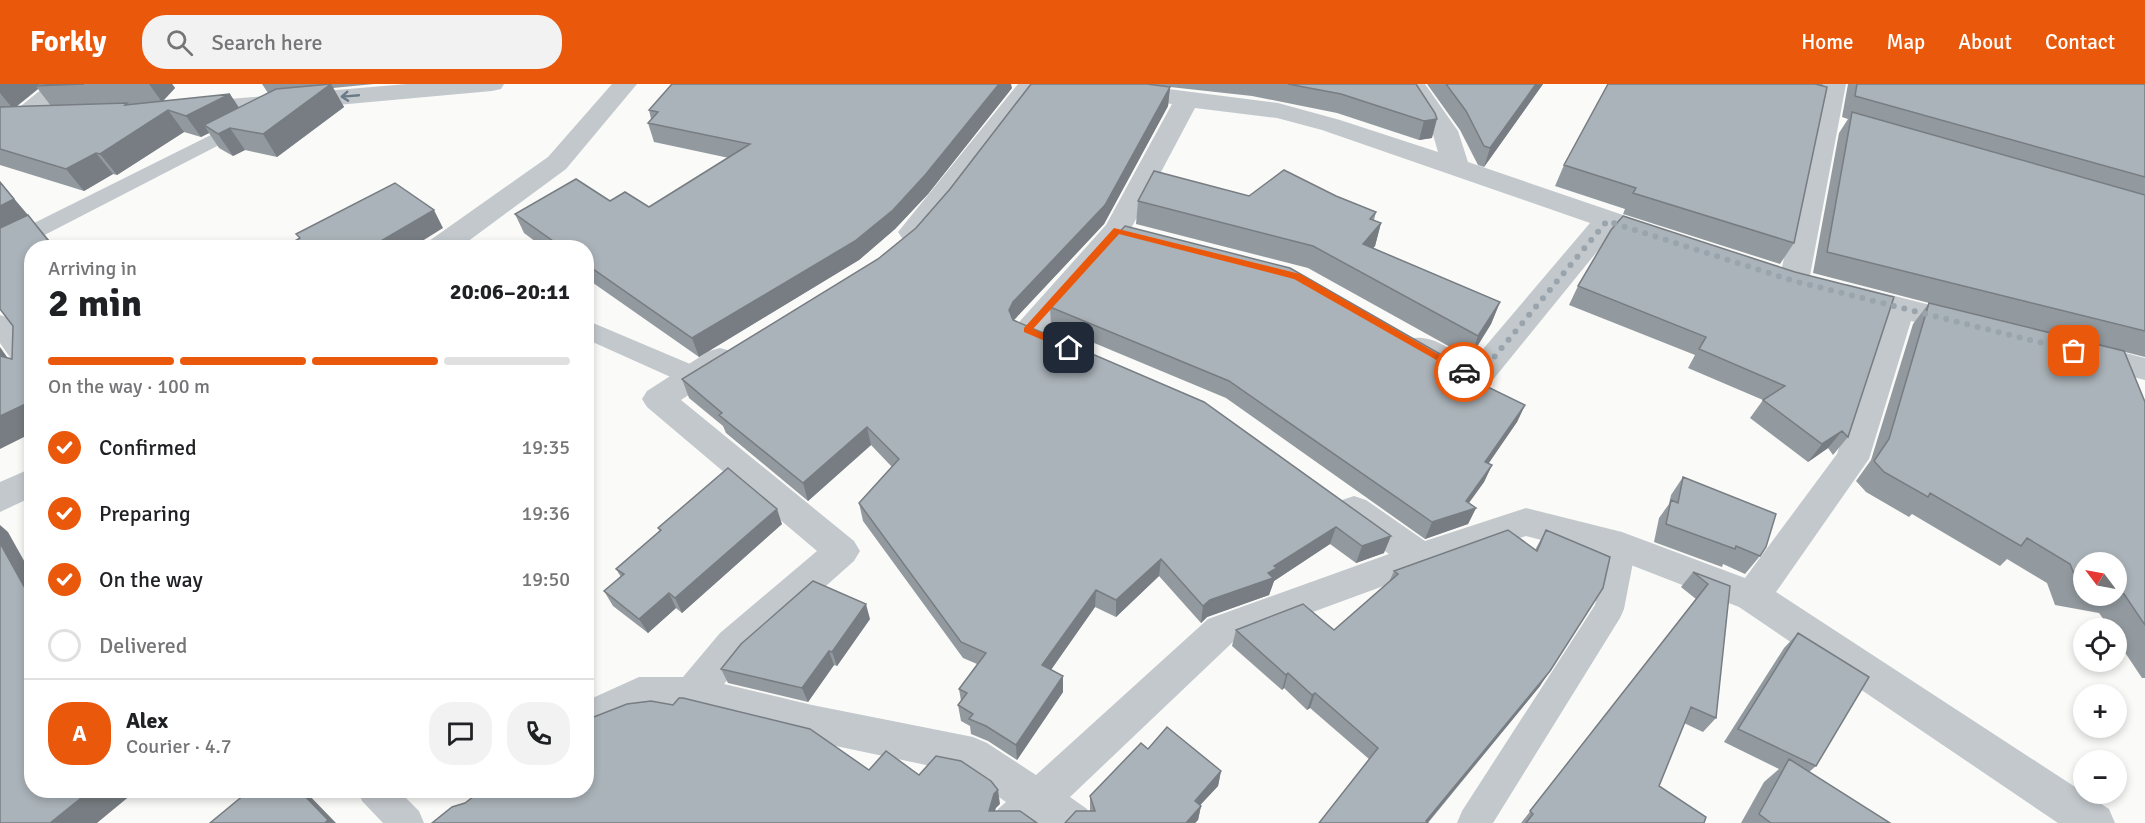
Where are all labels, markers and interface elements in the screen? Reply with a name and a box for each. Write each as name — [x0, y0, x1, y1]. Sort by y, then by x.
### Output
search box — [142, 15, 562, 69]
text: Forkly — [30, 25, 106, 59]
icon: search — [163, 26, 196, 59]
text: Search here — [211, 29, 322, 56]
text: Home — [1801, 29, 1854, 55]
text: Map — [1887, 29, 1925, 55]
text: About — [1958, 29, 2012, 55]
text: Contact — [2045, 29, 2115, 55]
one-way arrow — [340, 91, 360, 102]
text: Arriving in — [48, 256, 137, 281]
text: 20:06–20:11 — [450, 278, 570, 305]
text: 2 min — [48, 279, 142, 327]
pin — [1043, 322, 1094, 373]
pin — [2048, 325, 2099, 376]
icon: home — [1052, 331, 1085, 364]
icon: bag — [2057, 334, 2090, 367]
courier — [1434, 342, 1494, 402]
icon: car — [1448, 356, 1481, 389]
text: On the way · 100 m — [48, 374, 210, 399]
icon: check — [48, 431, 81, 464]
text: Confirmed — [99, 434, 197, 461]
text: 19:35 — [521, 435, 570, 460]
icon: check — [48, 497, 81, 530]
text: Preparing — [99, 500, 191, 527]
text: 19:36 — [521, 501, 570, 526]
north arrow — [2073, 552, 2127, 606]
map controls — [2073, 552, 2127, 804]
icon: check — [48, 563, 81, 596]
text: On the way — [99, 566, 203, 593]
text: 19:50 — [521, 567, 570, 592]
button: locate — [2073, 618, 2127, 672]
text: Delivered — [99, 632, 187, 659]
button: + — [2073, 684, 2127, 738]
button: chat — [429, 702, 492, 765]
button: phone — [507, 702, 570, 765]
text: Alex — [126, 707, 168, 734]
text: A — [72, 720, 87, 747]
text: Courier · 4.7 — [126, 734, 232, 759]
button: − — [2073, 750, 2127, 804]

